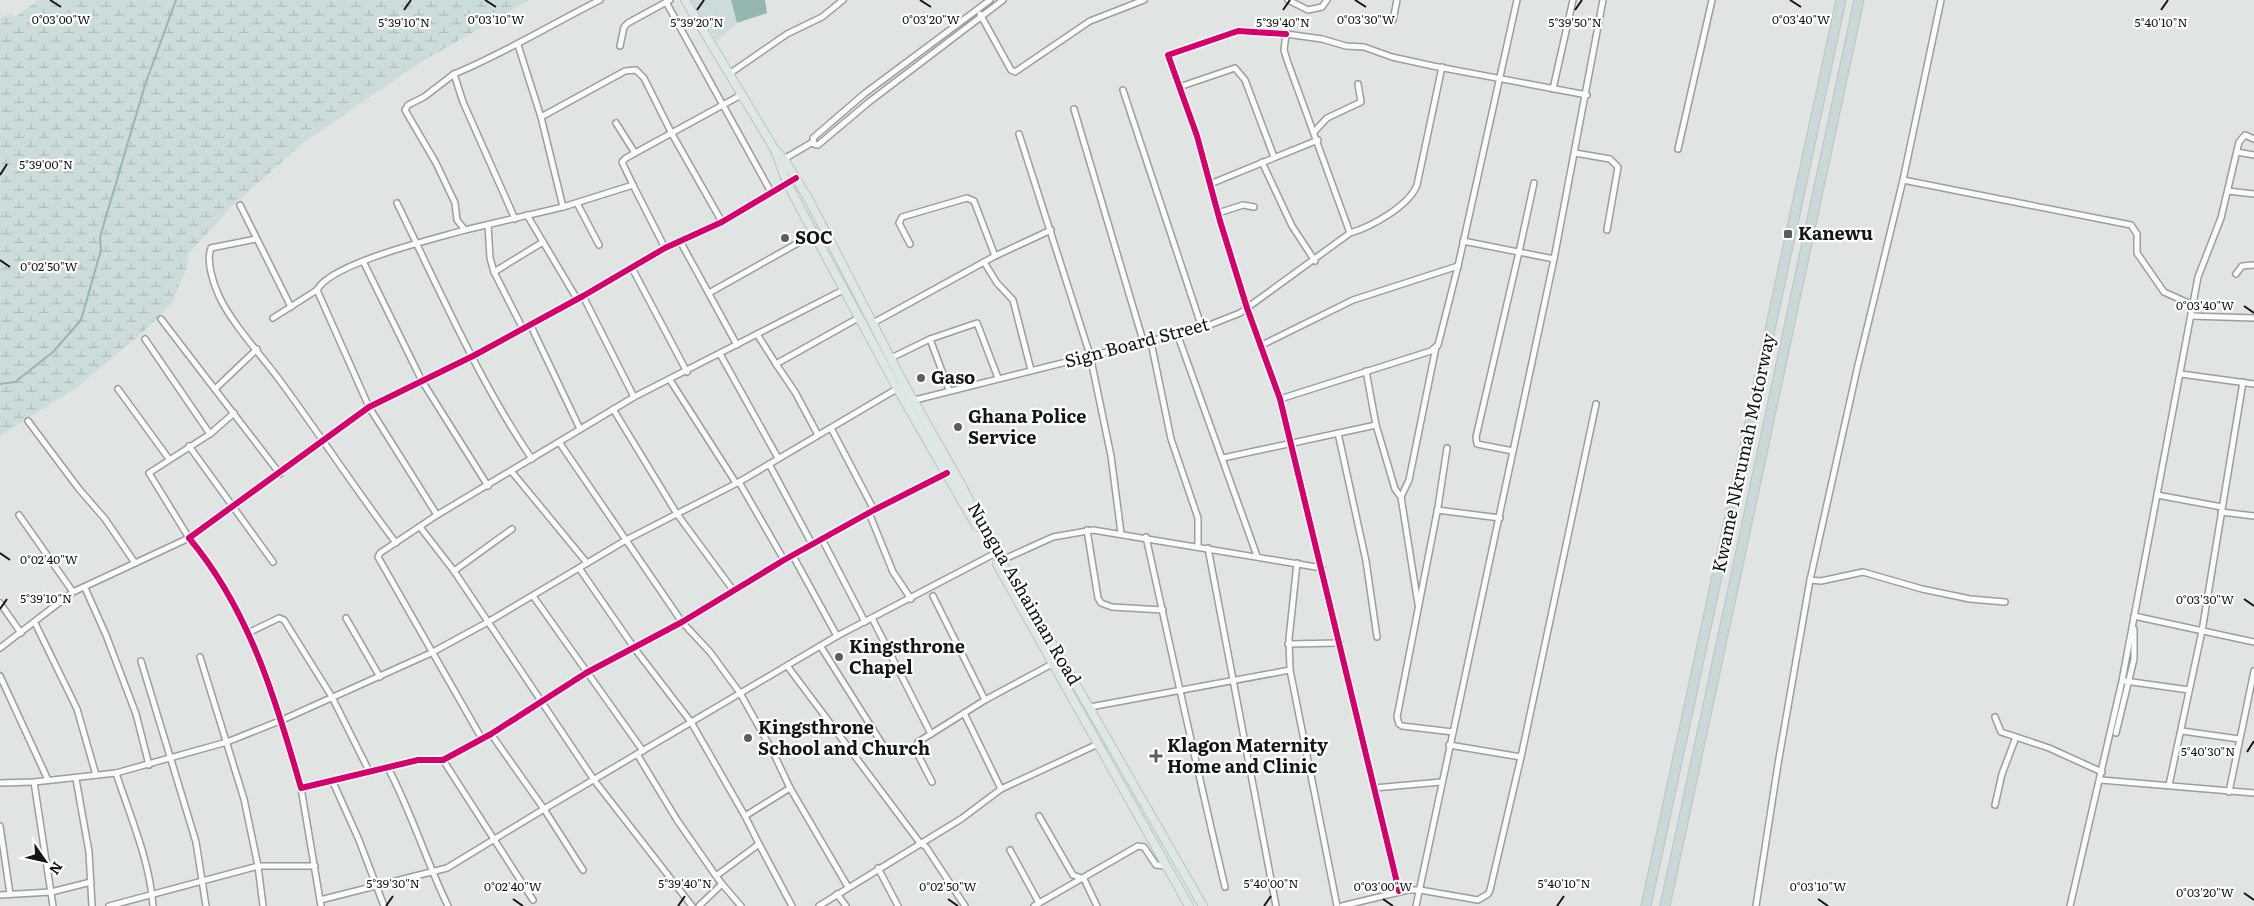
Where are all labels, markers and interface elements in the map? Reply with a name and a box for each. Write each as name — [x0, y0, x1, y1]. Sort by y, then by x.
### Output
text: 0°03'00"W — [32, 10, 90, 28]
text: 0°03'10"W — [468, 10, 524, 28]
text: 0°03'20"W — [902, 10, 960, 28]
text: 0°03'30"W — [1337, 10, 1395, 28]
text: 0°03'40"W — [1772, 10, 1830, 28]
text: 5°39'10"N — [378, 13, 430, 31]
text: 5°39'20"N — [670, 13, 724, 31]
text: 5°39'40"N — [1256, 13, 1310, 31]
text: 5°39'50"N — [1548, 13, 1602, 31]
text: 5°40'10"N — [2135, 13, 2187, 31]
text: 5°39'00"N — [19, 155, 73, 173]
place label: Kanewu — [1798, 219, 1873, 246]
place label: SOC — [795, 223, 833, 250]
marker: Kanewu — [1782, 228, 1794, 240]
marker: SOC — [779, 232, 791, 244]
text: 0°02'50"W — [20, 257, 78, 275]
text: 0°03'40"W — [2176, 296, 2234, 314]
street label: Sign Board Street — [1061, 309, 1213, 374]
street label: Kwame Nkrumah Motorway — [1704, 330, 1781, 575]
place label: Gaso — [931, 363, 975, 390]
marker: Gaso — [915, 372, 927, 384]
place label: Ghana Police Service — [968, 402, 1087, 450]
marker: Ghana Police Service — [952, 421, 964, 433]
street label: Nungua Ashaiman Road — [962, 497, 1089, 690]
text: 0°02'40"W — [20, 550, 78, 568]
text: 5°39'10"N — [20, 589, 72, 607]
text: 0°03'30"W — [2176, 590, 2234, 608]
place label: Kingsthrone Chapel — [849, 632, 965, 680]
marker: Kingsthrone Chapel — [833, 651, 845, 663]
place label: Kingsthrone School and Church — [758, 713, 930, 761]
place label: Klagon Maternity Home and Clinic — [1167, 731, 1328, 779]
marker: Kingsthrone School and Church — [742, 732, 754, 744]
text: 5°40'30"N — [2181, 742, 2235, 760]
marker: Klagon Maternity Home and Clinic — [1149, 749, 1163, 763]
north arrow — [20, 836, 70, 886]
text: N — [45, 858, 68, 879]
text: 5°39'30"N — [366, 874, 420, 892]
text: 5°39'40"N — [658, 874, 712, 892]
text: 5°40'00"N — [1244, 874, 1298, 892]
text: 5°40'10"N — [1538, 874, 1590, 892]
text: 0°02'40"W — [484, 877, 542, 895]
text: 0°02'50"W — [919, 877, 977, 895]
text: 0°03'00"W — [1354, 877, 1412, 895]
text: 0°03'10"W — [1790, 877, 1846, 895]
text: 0°03'20"W — [2176, 883, 2234, 901]

